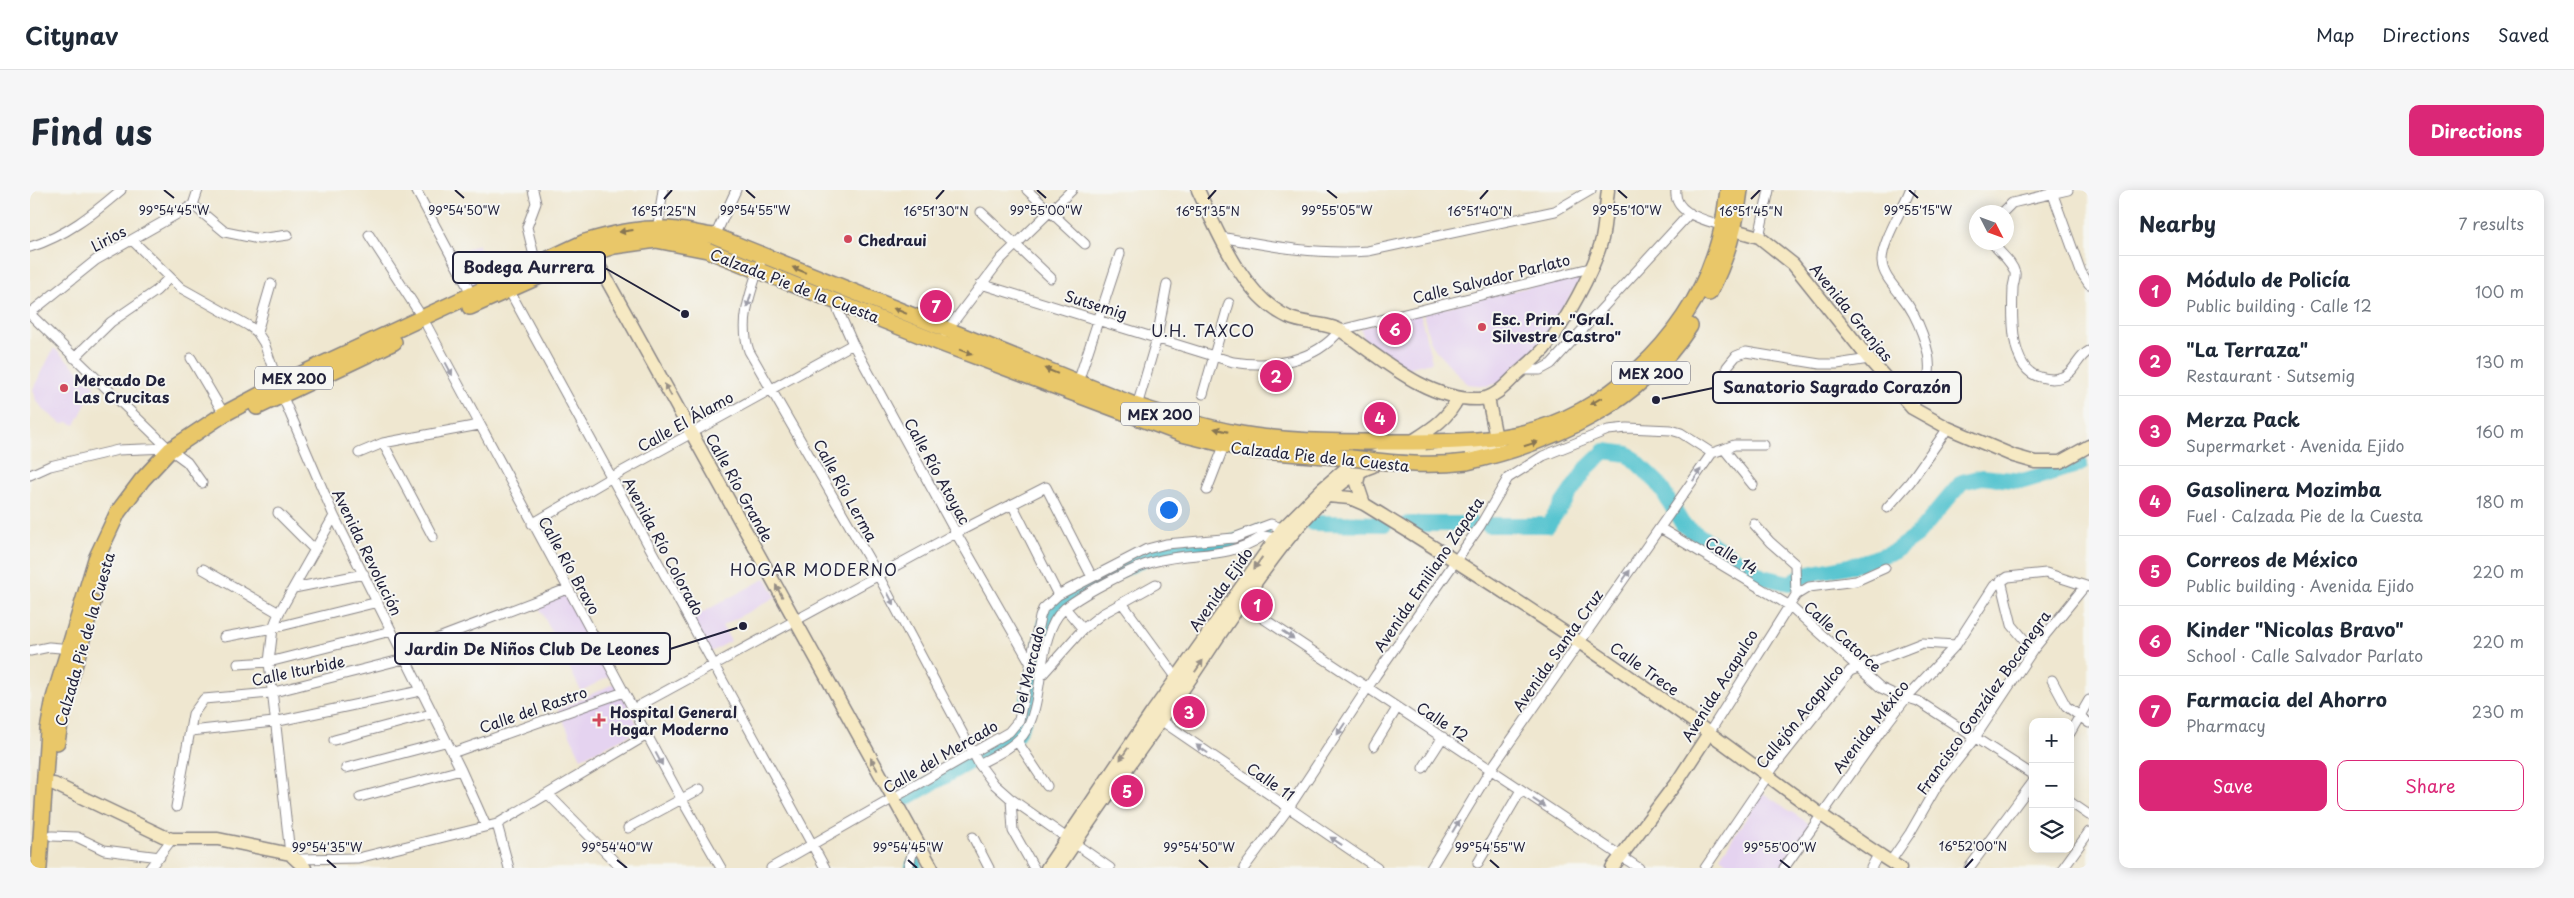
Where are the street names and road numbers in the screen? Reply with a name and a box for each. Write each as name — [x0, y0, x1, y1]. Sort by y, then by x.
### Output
street label: Lirios — [86, 219, 130, 257]
street label: Calzada Pie de la Cuesta — [707, 242, 884, 328]
street label: Calle Salvador Parlato — [1410, 247, 1572, 309]
street label: Avenida Granjas — [1805, 258, 1899, 366]
street label: Sutsemig — [1062, 284, 1130, 324]
road number: MEX 200 — [1612, 362, 1690, 384]
road number: MEX 200 — [255, 367, 333, 390]
street label: Calle El Álamo — [633, 385, 737, 457]
road number: MEX 200 — [1121, 402, 1199, 425]
street label: Calle Río Atoyac — [899, 413, 977, 529]
street label: Calle Río Grande — [701, 429, 779, 545]
street label: Calle Río Lerma — [808, 435, 884, 546]
street label: Calzada Pie de la Cuesta — [1229, 435, 1411, 477]
street label: Avenida Río Colorado — [618, 473, 710, 619]
street label: Avenida Revolución — [327, 485, 409, 619]
street label: Avenida Emiliano Zapata — [1367, 491, 1489, 656]
street label: Calle Río Bravo — [533, 512, 607, 618]
street label: Calle 14 — [1701, 530, 1763, 580]
street label: Avenida Ejido — [1182, 542, 1258, 636]
street label: Calzada Pie de la Cuesta — [48, 549, 120, 729]
street label: Avenida Santa Cruz — [1506, 584, 1608, 716]
street label: Calle Catorce — [1799, 595, 1887, 677]
street label: Francisco González Bocanegra — [1910, 604, 2056, 799]
street label: Del Mercado — [1006, 623, 1050, 717]
street label: Avenida Acapulco — [1675, 624, 1763, 746]
street label: Calle Trece — [1606, 636, 1684, 700]
street label: Calle Iturbide — [249, 649, 347, 691]
street label: Callejón Acapulco — [1750, 659, 1848, 773]
street label: Avenida México — [1826, 675, 1914, 777]
street label: Calle del Rastro — [476, 680, 590, 738]
street label: Calle 12 — [1412, 695, 1474, 747]
street label: Calle del Mercado — [878, 714, 1002, 798]
street label: Calle 11 — [1242, 756, 1300, 806]

